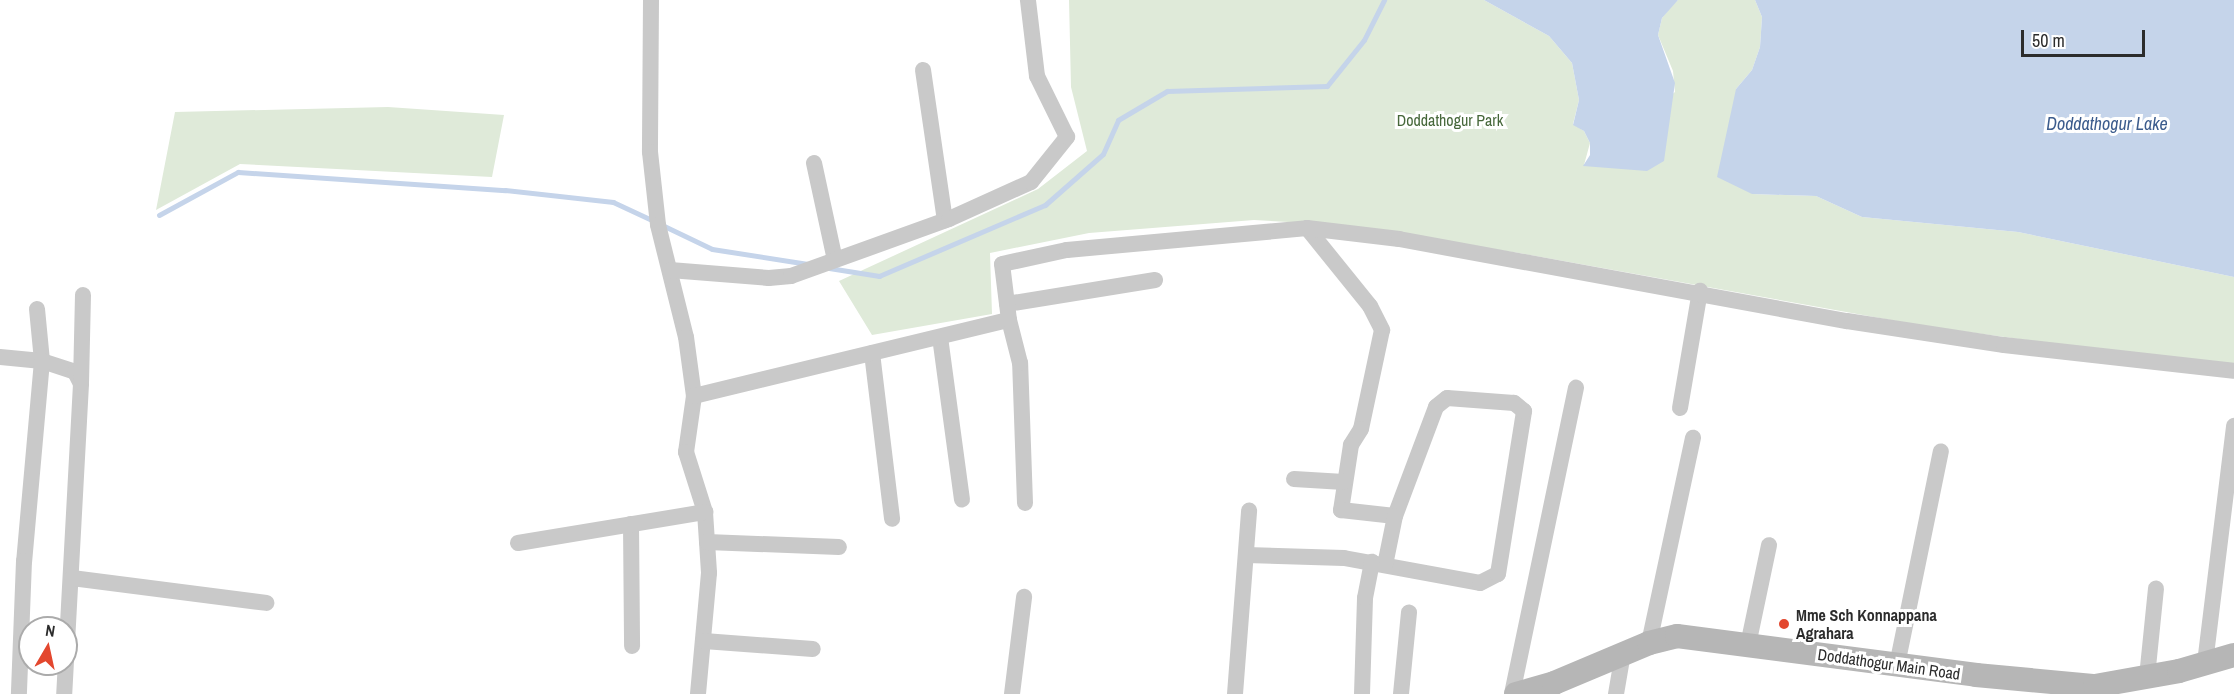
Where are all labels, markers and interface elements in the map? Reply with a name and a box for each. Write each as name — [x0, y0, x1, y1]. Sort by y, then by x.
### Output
scale bar — [2024, 18, 2148, 56]
text: 50 m — [2032, 28, 2065, 53]
park label: Doddathogur Park — [1397, 110, 1503, 130]
water label: Doddathogur Lake — [2046, 113, 2168, 135]
place label: Mme Sch Konnappana Agrahara — [1796, 605, 1937, 643]
north arrow — [18, 616, 78, 676]
marker: Mme Sch Konnappana Agrahara — [1777, 617, 1791, 631]
text: N — [44, 619, 57, 642]
street label: Doddathogur Main Road — [1817, 644, 1961, 684]

